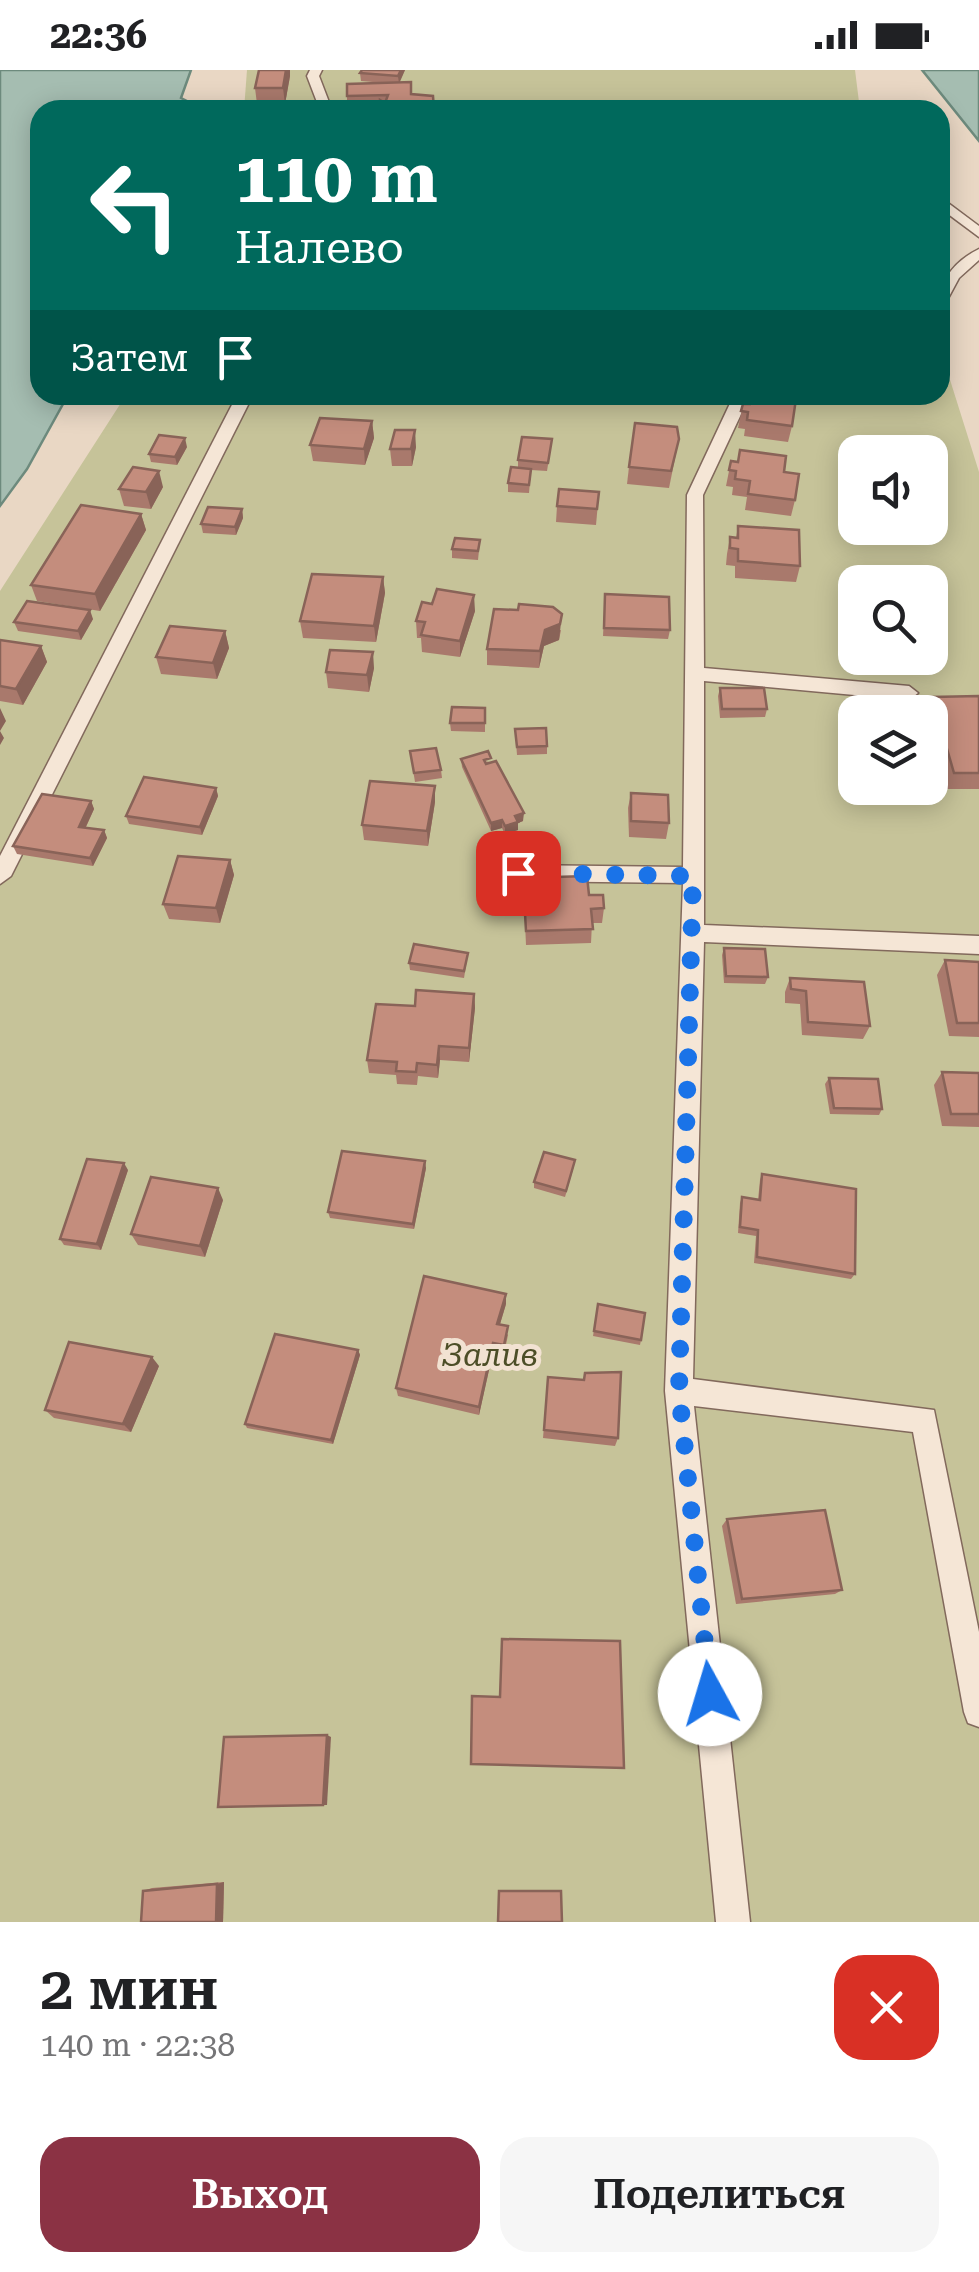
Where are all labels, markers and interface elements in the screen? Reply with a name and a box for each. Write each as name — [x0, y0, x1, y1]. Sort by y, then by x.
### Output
text: 22:36 — [50, 13, 147, 57]
text: 110 m — [235, 137, 438, 219]
icon: left — [70, 140, 200, 270]
text: Налево — [235, 221, 404, 274]
icon: arrive — [208, 330, 263, 385]
text: Затем — [70, 336, 188, 380]
map controls — [838, 435, 948, 805]
button: sound — [838, 435, 948, 545]
button: search — [838, 565, 948, 675]
button: layers — [838, 695, 948, 805]
pin — [476, 831, 561, 916]
icon: arrive — [491, 846, 546, 901]
park label: Залив — [442, 1336, 538, 1374]
position arrow — [658, 1642, 762, 1746]
text: 2 мин — [40, 1953, 218, 2024]
button: close — [834, 1955, 939, 2060]
text: 140 m · 22:38 — [40, 2026, 235, 2064]
button: Выход — [40, 2137, 480, 2252]
button: Поделиться — [500, 2137, 939, 2252]

